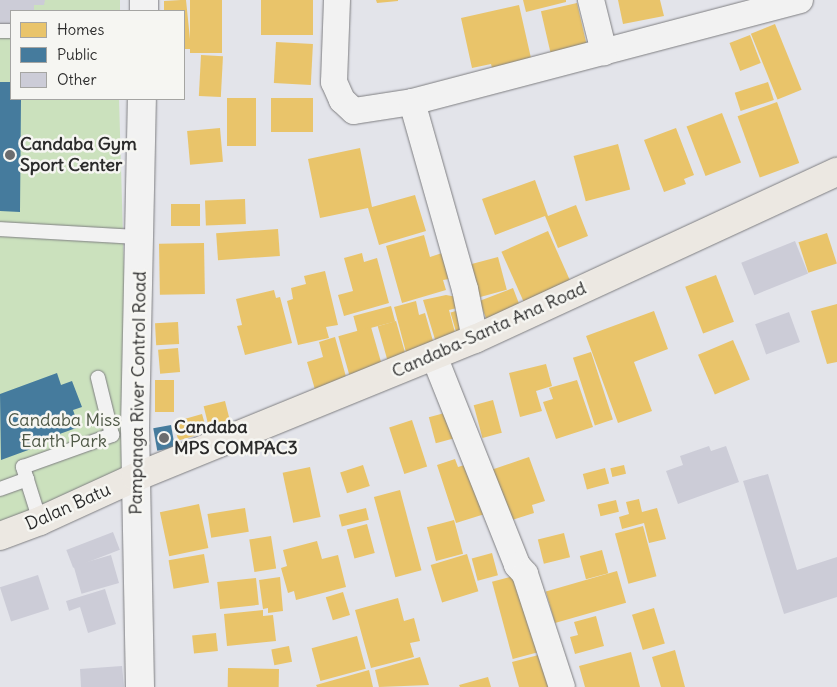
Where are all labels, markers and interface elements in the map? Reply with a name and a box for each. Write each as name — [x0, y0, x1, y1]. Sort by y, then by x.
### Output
legend — [10, 10, 185, 100]
text: Homes — [57, 20, 104, 39]
text: Public — [57, 45, 97, 64]
text: Other — [57, 70, 97, 89]
place label: Candaba Gym Sport Center — [20, 134, 137, 176]
marker: Candaba Gym Sport Center — [4, 149, 16, 161]
street label: Pampanga River Control Road — [125, 271, 151, 515]
street label: Candaba-Santa Ana Road — [389, 277, 589, 383]
park label: Candaba Miss Earth Park — [8, 410, 120, 452]
place label: Candaba MPS COMPAC3 — [174, 417, 298, 459]
marker: Candaba MPS COMPAC3 — [158, 432, 170, 444]
street label: Dalan Batu — [22, 479, 114, 535]

